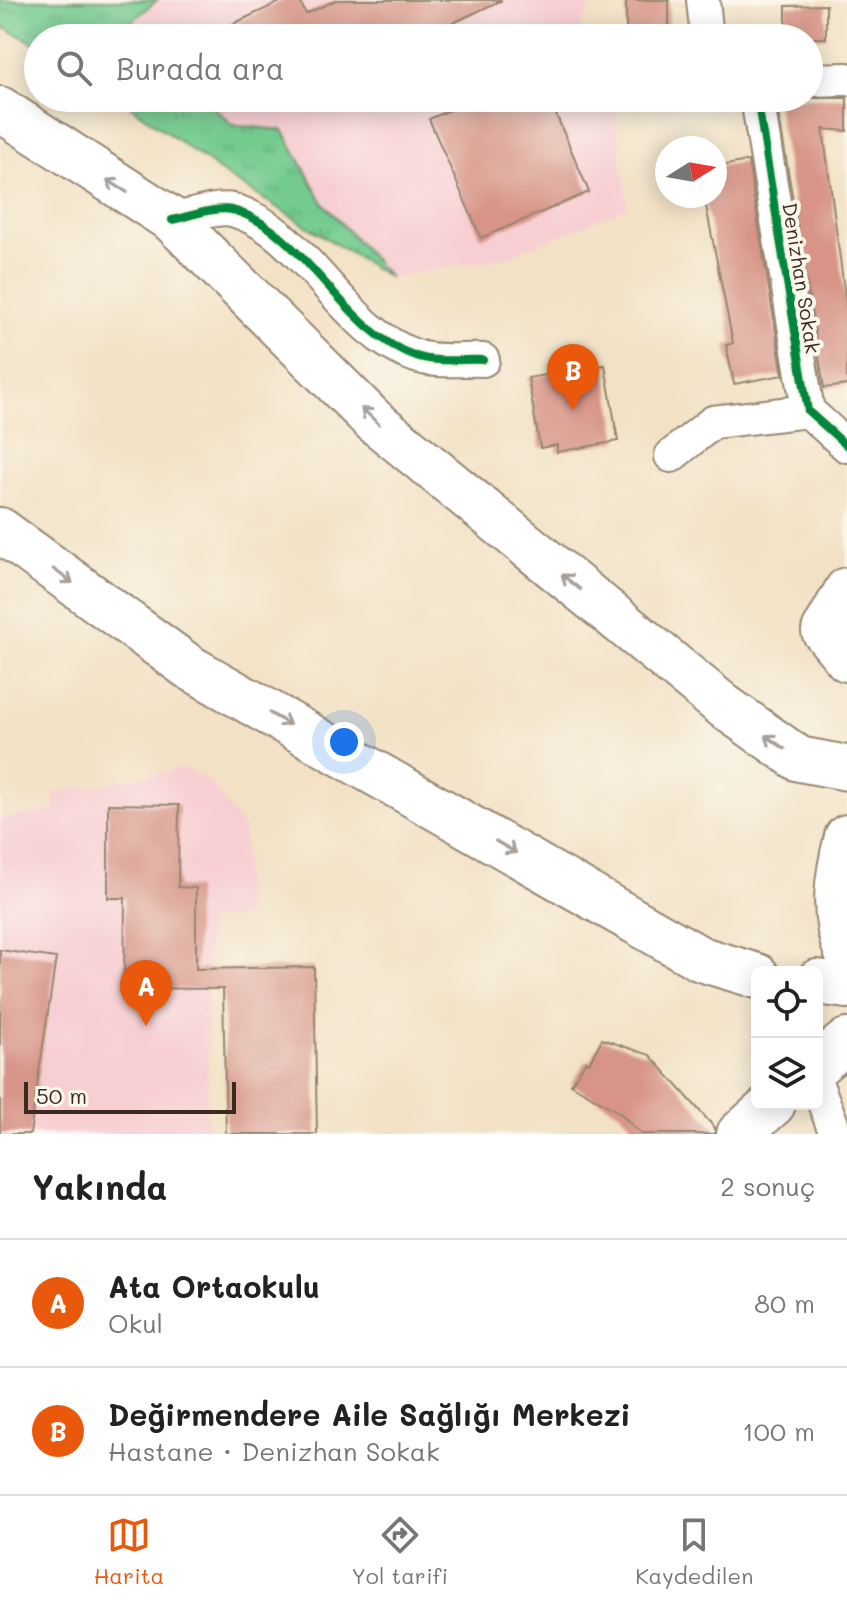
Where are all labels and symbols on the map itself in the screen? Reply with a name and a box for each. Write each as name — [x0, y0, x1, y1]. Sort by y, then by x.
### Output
north arrow — [655, 136, 727, 208]
one-way arrow — [106, 177, 129, 193]
street label: Denizhan Sokak — [777, 201, 827, 355]
pin: B — [547, 344, 599, 410]
one-way arrow — [360, 407, 380, 426]
one-way arrow — [52, 567, 74, 584]
one-way arrow — [561, 573, 582, 590]
one-way arrow — [268, 711, 291, 727]
your location — [324, 722, 364, 762]
one-way arrow — [765, 734, 787, 750]
one-way arrow — [494, 839, 517, 855]
pin: A — [120, 960, 172, 1026]
scale bar — [24, 1078, 236, 1114]

